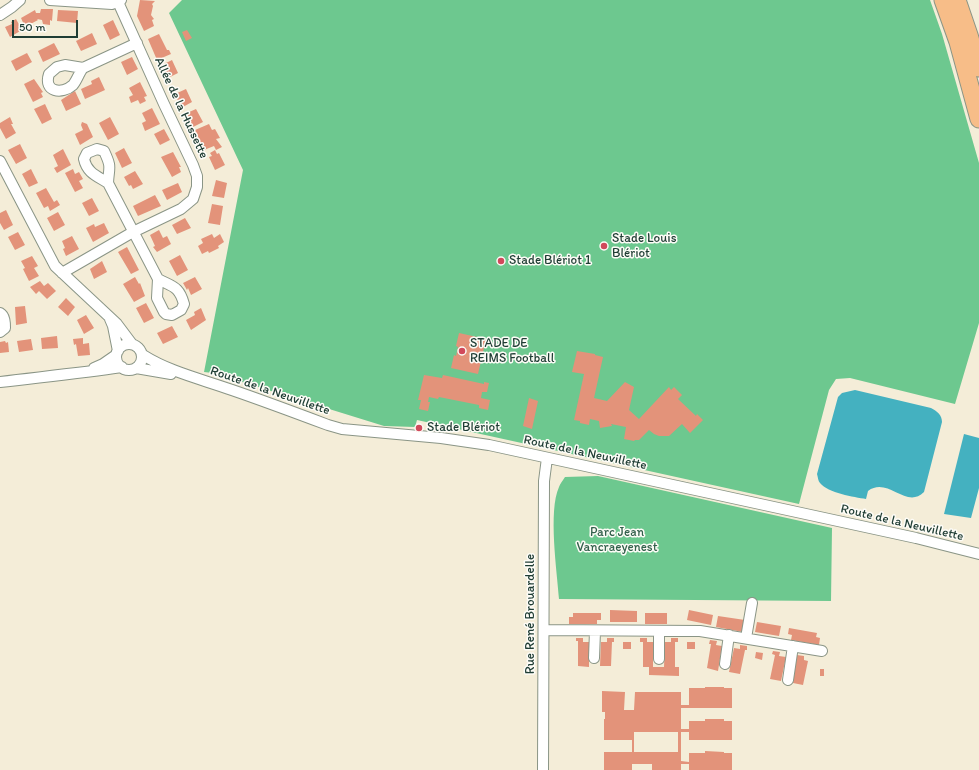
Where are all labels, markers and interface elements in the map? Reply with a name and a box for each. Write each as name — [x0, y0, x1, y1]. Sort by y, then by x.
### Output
scale bar — [14, 12, 80, 38]
text: 50 m — [19, 20, 45, 34]
street label: Allée de la Hussette — [151, 55, 211, 161]
place label: Stade Louis Blériot — [612, 231, 676, 262]
marker: Stade Louis Blériot — [599, 241, 609, 251]
place label: Stade Blériot 1 — [509, 253, 591, 269]
marker: Stade Blériot 1 — [496, 256, 506, 266]
place label: STADE DE REIMS Football — [470, 336, 554, 367]
marker: STADE DE REIMS Football — [457, 346, 467, 356]
street label: Route de la Neuvillette — [208, 363, 332, 419]
place label: Stade Blériot — [427, 420, 500, 436]
marker: Stade Blériot — [414, 423, 424, 433]
street label: Route de la Neuvillette — [522, 432, 648, 474]
street label: Route de la Neuvillette — [839, 501, 965, 545]
park label: Parc Jean Vancraeyenest — [576, 525, 658, 556]
street label: Rue René Brouardelle — [523, 554, 539, 674]

